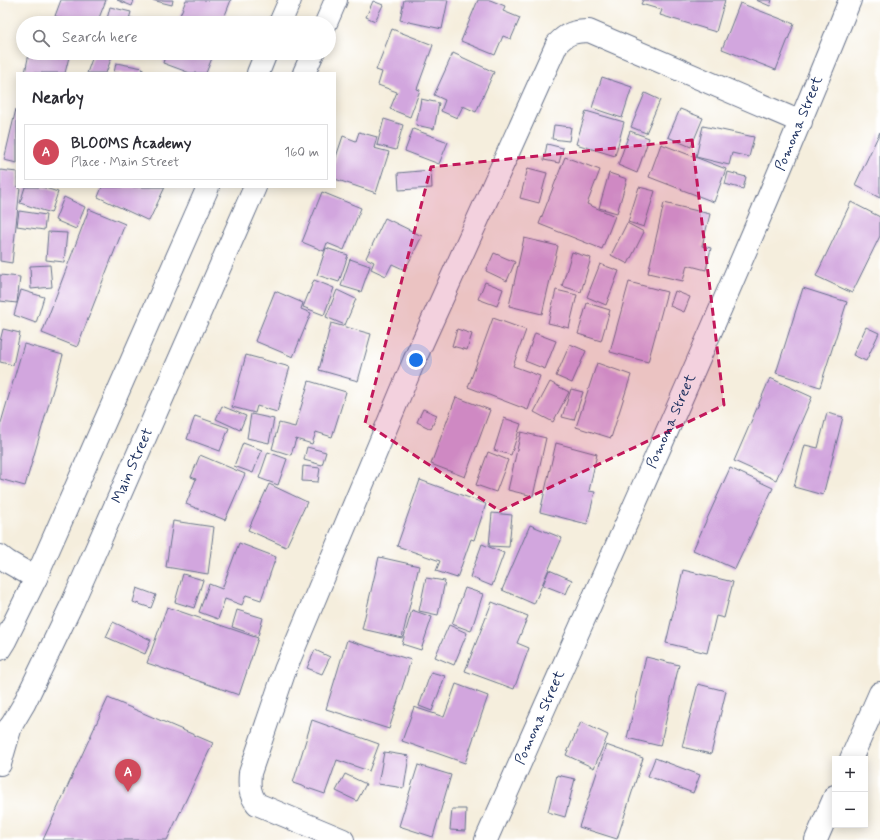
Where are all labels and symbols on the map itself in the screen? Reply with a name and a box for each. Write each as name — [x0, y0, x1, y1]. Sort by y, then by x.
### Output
street label: Pomona Street — [771, 73, 828, 174]
your location — [406, 350, 426, 370]
street label: Pomona Street — [642, 371, 701, 472]
street label: Main Street — [107, 425, 158, 507]
street label: Pomona Street — [511, 667, 570, 768]
pin: A — [115, 759, 141, 792]

